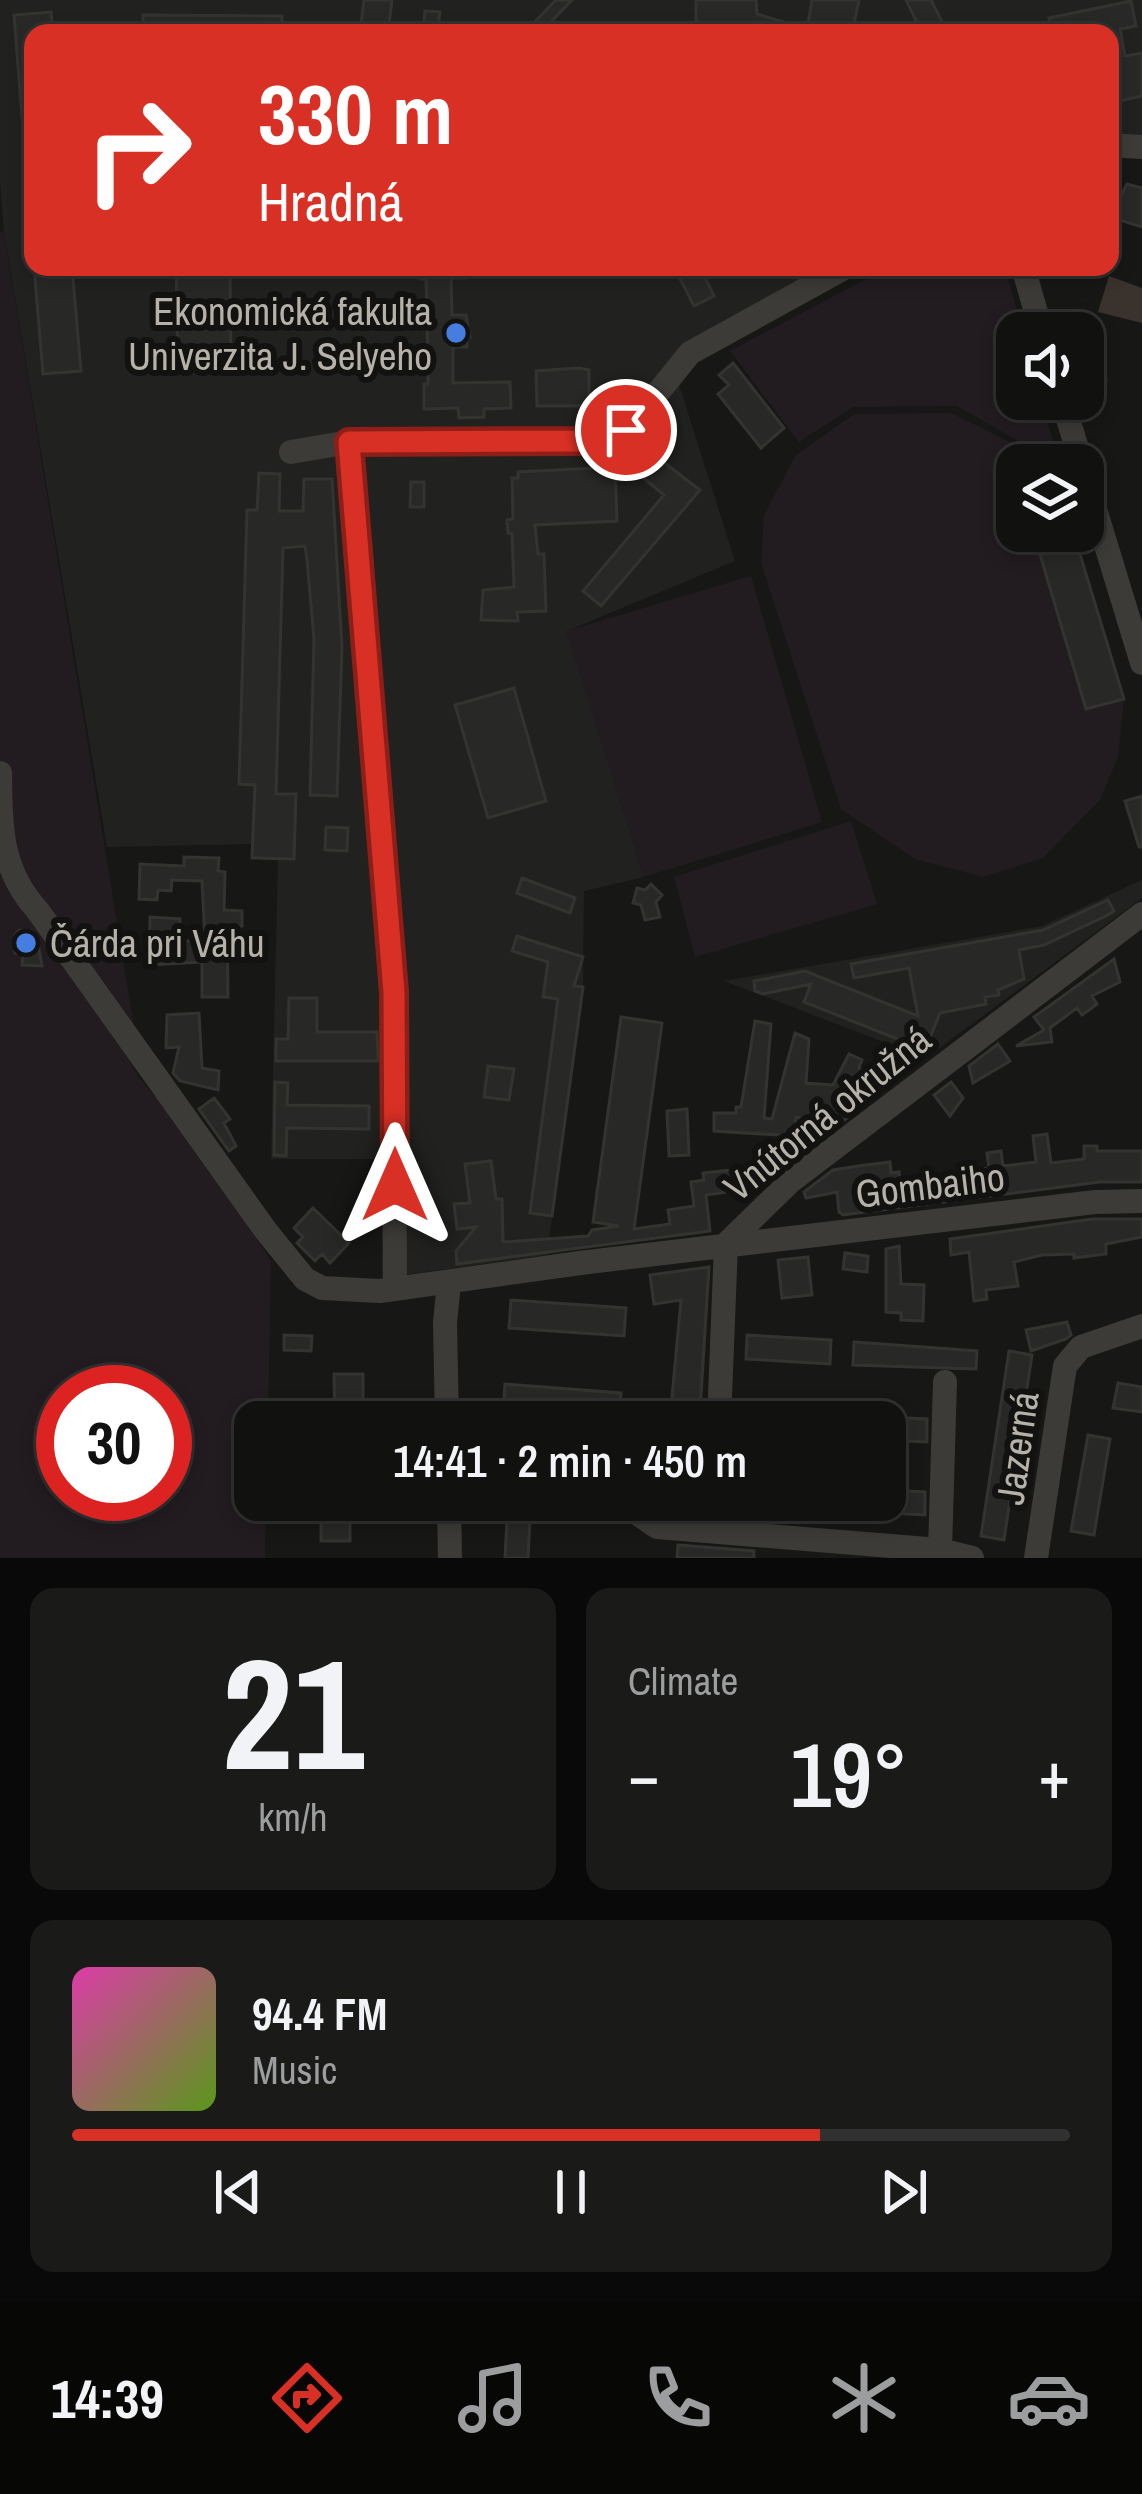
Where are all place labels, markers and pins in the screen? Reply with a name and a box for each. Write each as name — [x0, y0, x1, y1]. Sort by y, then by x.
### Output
place label: Ekonomická fakulta Univerzita J. Selyeho — [128, 285, 432, 382]
marker: Ekonomická fakulta Univerzita J. Selyeho — [443, 320, 469, 346]
pin — [575, 379, 677, 481]
place label: Čárda pri Váhu — [50, 917, 265, 969]
marker: Čárda pri Váhu — [13, 930, 39, 956]

